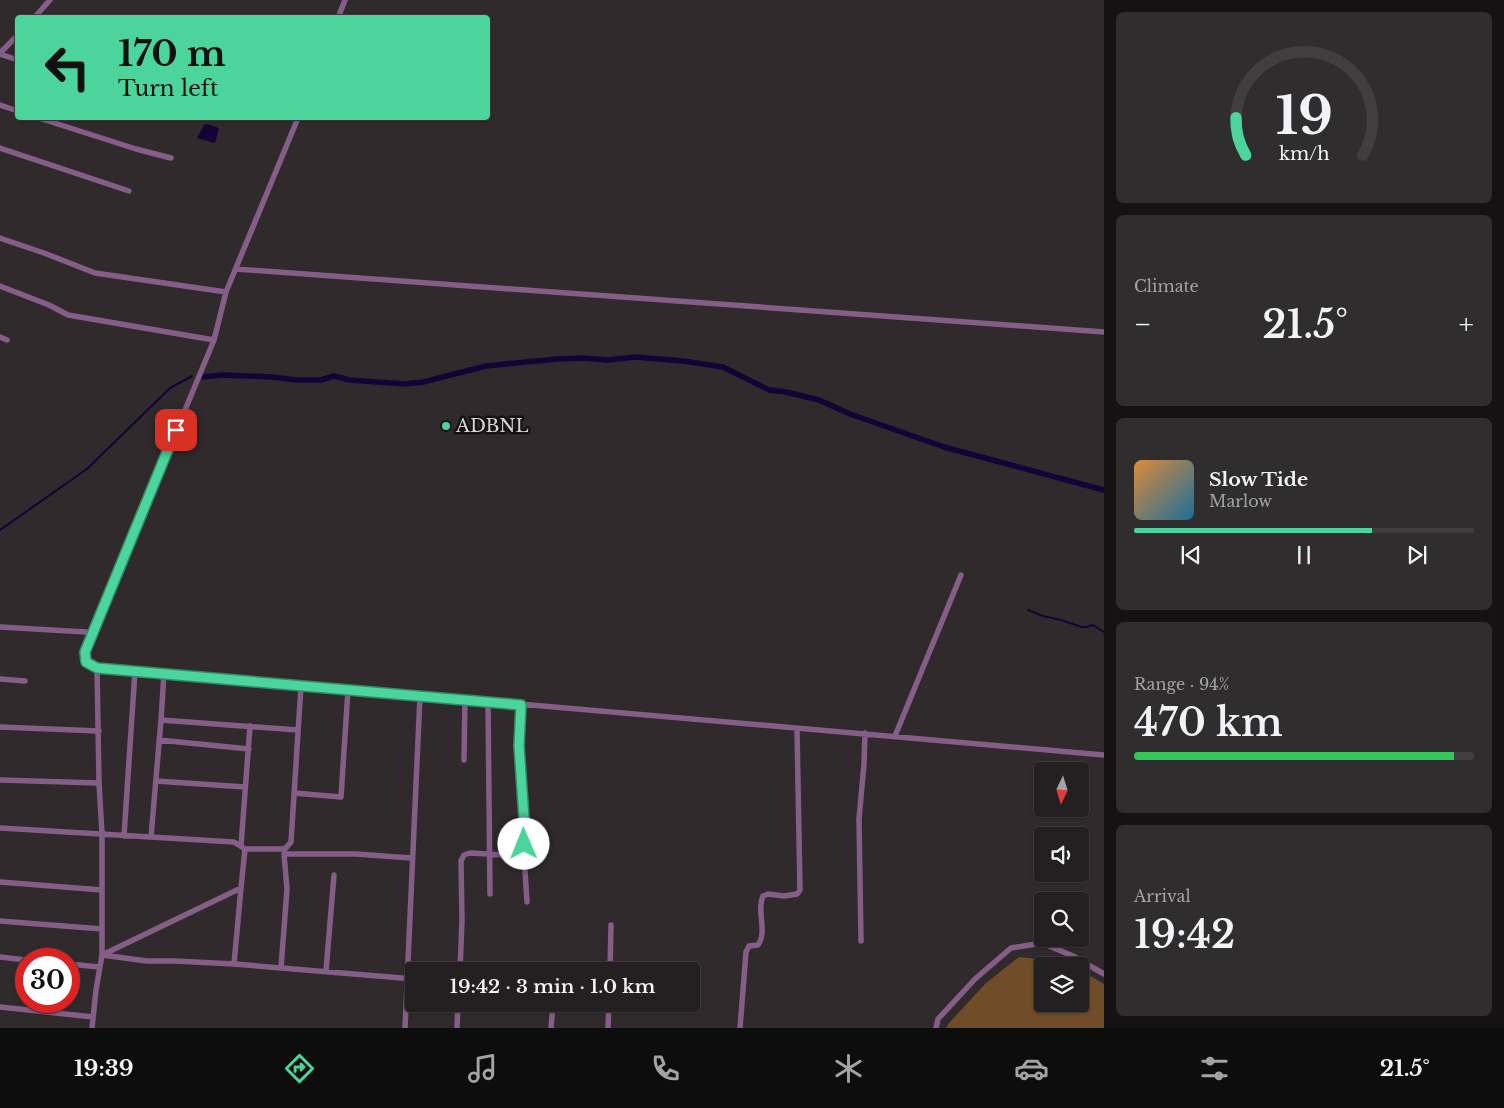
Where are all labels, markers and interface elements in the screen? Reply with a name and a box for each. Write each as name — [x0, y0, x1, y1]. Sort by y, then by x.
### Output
text: 170 m — [118, 32, 226, 75]
icon: left — [35, 35, 100, 100]
text: Turn left — [118, 75, 218, 102]
text: 19 — [1275, 84, 1333, 148]
text: km/h — [1279, 143, 1329, 165]
text: Climate — [1134, 276, 1199, 296]
text: 21.5° — [1262, 301, 1348, 348]
text: − — [1134, 307, 1152, 342]
text: + — [1459, 307, 1474, 342]
pin — [155, 409, 197, 451]
place label: ADBNL — [455, 415, 529, 437]
icon: arrive — [162, 416, 190, 444]
marker: ADBNL — [440, 420, 452, 432]
text: Slow Tide — [1209, 468, 1308, 491]
text: Marlow — [1209, 491, 1272, 511]
icon: previous — [1177, 541, 1205, 569]
icon: pause — [1290, 541, 1318, 569]
icon: next — [1403, 541, 1431, 569]
text: Range · 94% — [1134, 674, 1229, 694]
text: 470 km — [1134, 699, 1283, 746]
north arrow — [1034, 762, 1089, 818]
map controls — [1034, 762, 1089, 1012]
position arrow — [497, 817, 549, 869]
button: sound — [1034, 827, 1089, 882]
text: Arrival — [1134, 886, 1191, 906]
button: search — [1034, 892, 1089, 947]
text: 19:42 — [1134, 911, 1235, 958]
speed limit sign: 30 — [15, 948, 80, 1013]
button: layers — [1034, 957, 1089, 1012]
text: 19:42 · 3 min · 1.0 km — [450, 975, 655, 998]
icon: directions — [282, 1051, 317, 1086]
icon: music — [465, 1051, 500, 1086]
icon: phone — [648, 1051, 683, 1086]
icon: climate — [831, 1051, 866, 1086]
icon: car — [1014, 1051, 1049, 1086]
icon: filters — [1197, 1051, 1232, 1086]
text: 19:39 — [74, 1055, 134, 1082]
text: 21.5° — [1380, 1055, 1430, 1082]

